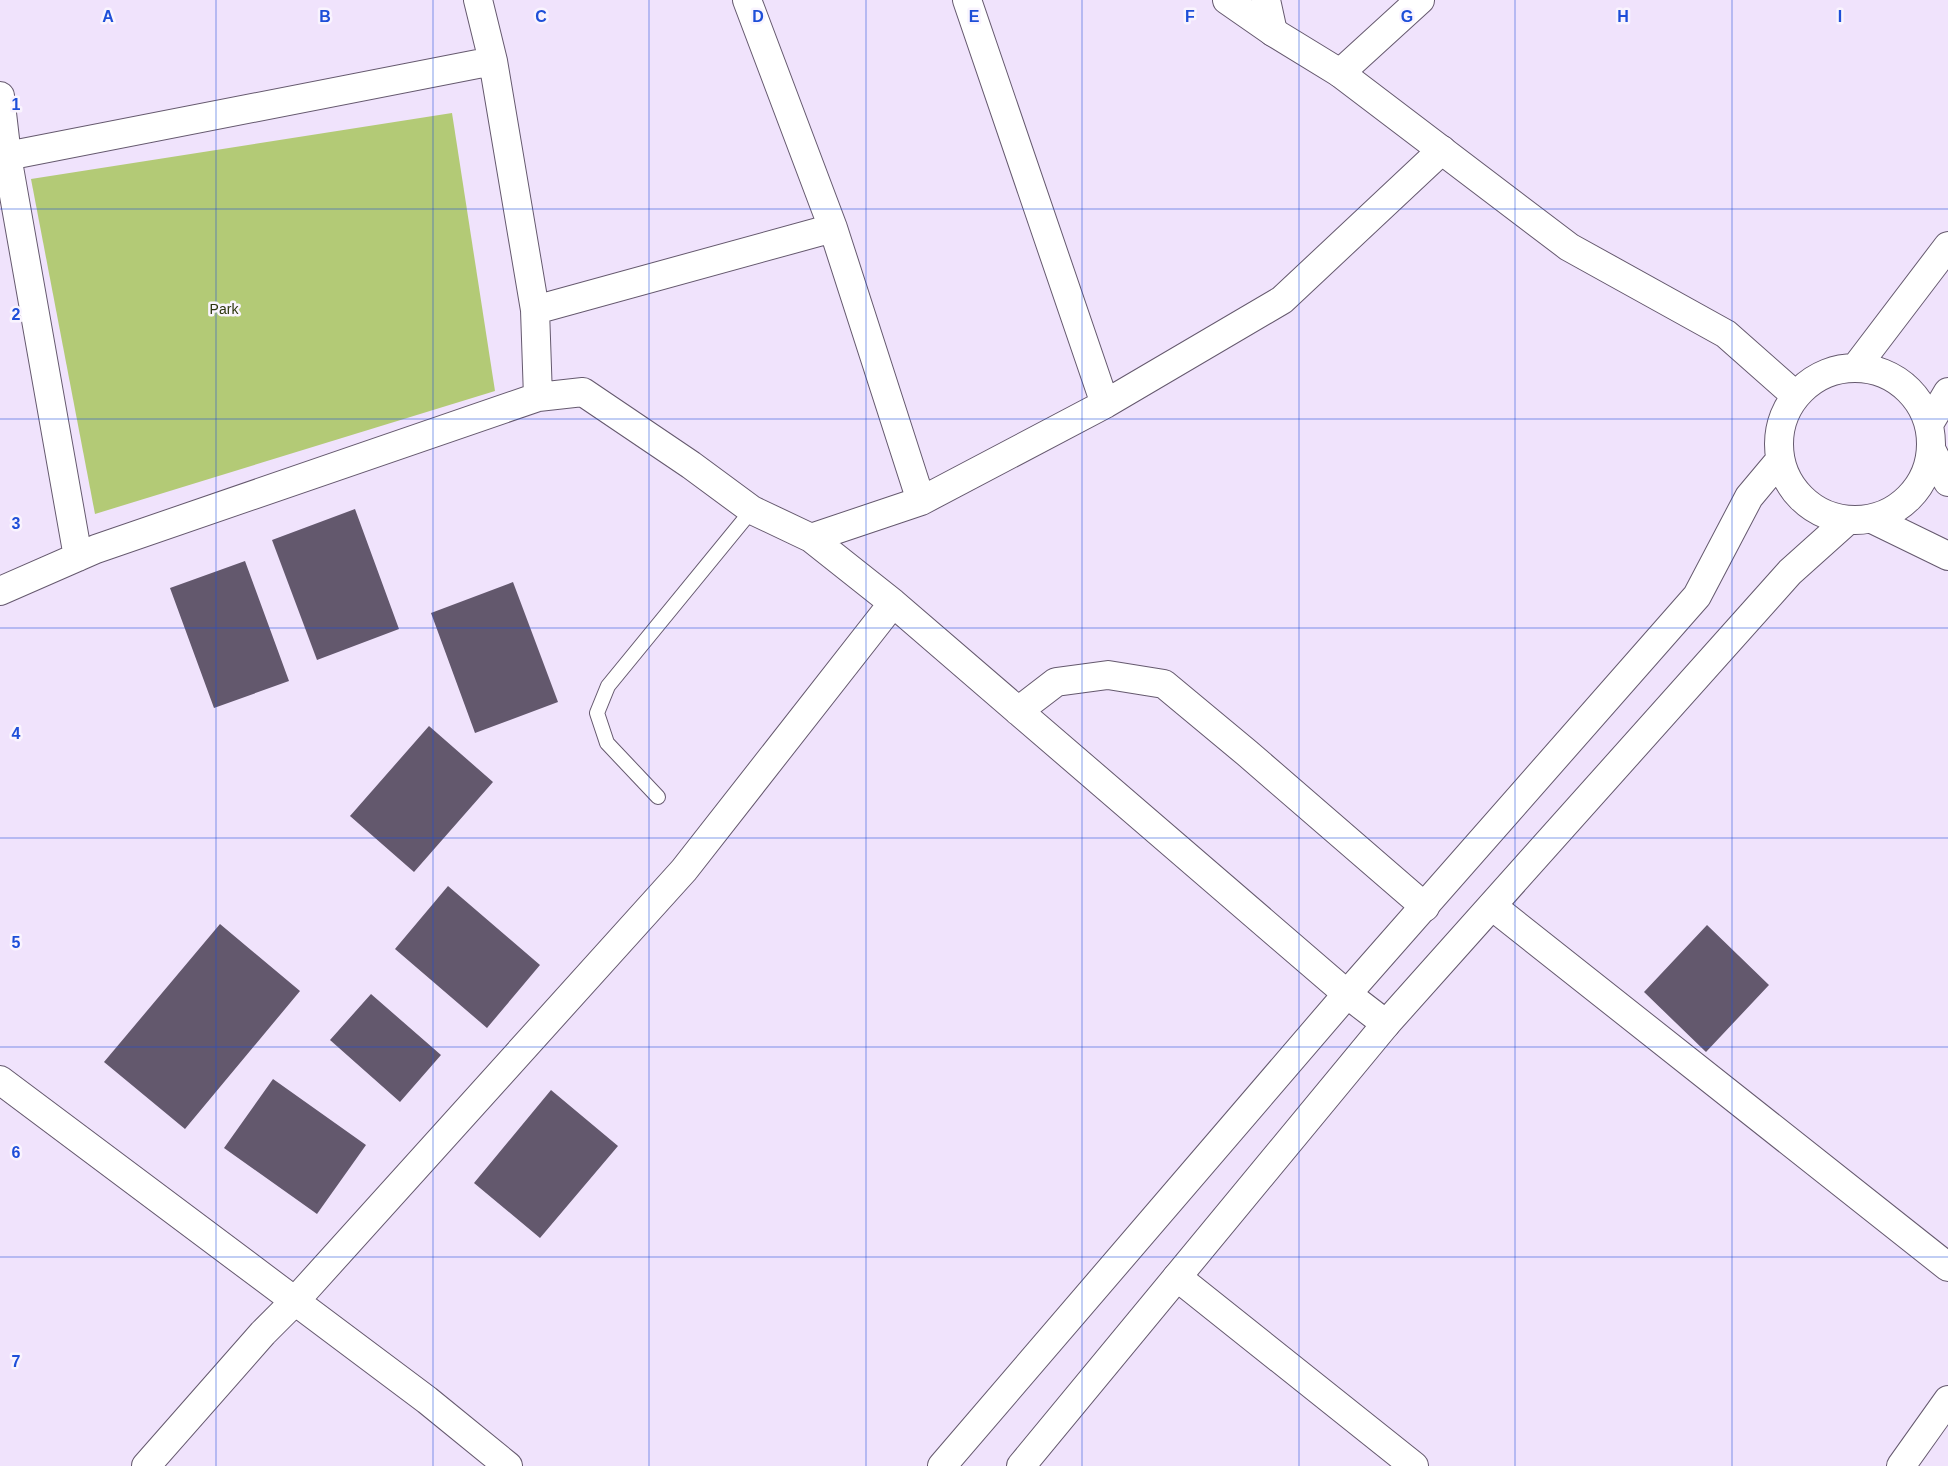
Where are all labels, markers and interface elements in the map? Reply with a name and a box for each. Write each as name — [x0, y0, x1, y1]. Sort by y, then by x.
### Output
text: A — [102, 8, 114, 25]
text: B — [319, 8, 331, 25]
text: C — [535, 8, 547, 25]
text: D — [752, 8, 764, 25]
text: E — [969, 8, 980, 25]
text: F — [1185, 8, 1195, 25]
text: G — [1401, 8, 1413, 25]
text: H — [1617, 8, 1629, 25]
text: I — [1838, 8, 1842, 25]
text: 1 — [12, 96, 21, 113]
park label: Park — [210, 301, 239, 317]
text: 2 — [12, 306, 21, 323]
text: 3 — [12, 515, 21, 532]
text: 4 — [12, 725, 21, 742]
text: 5 — [12, 934, 21, 951]
text: 6 — [12, 1144, 21, 1161]
text: 7 — [12, 1353, 21, 1370]

